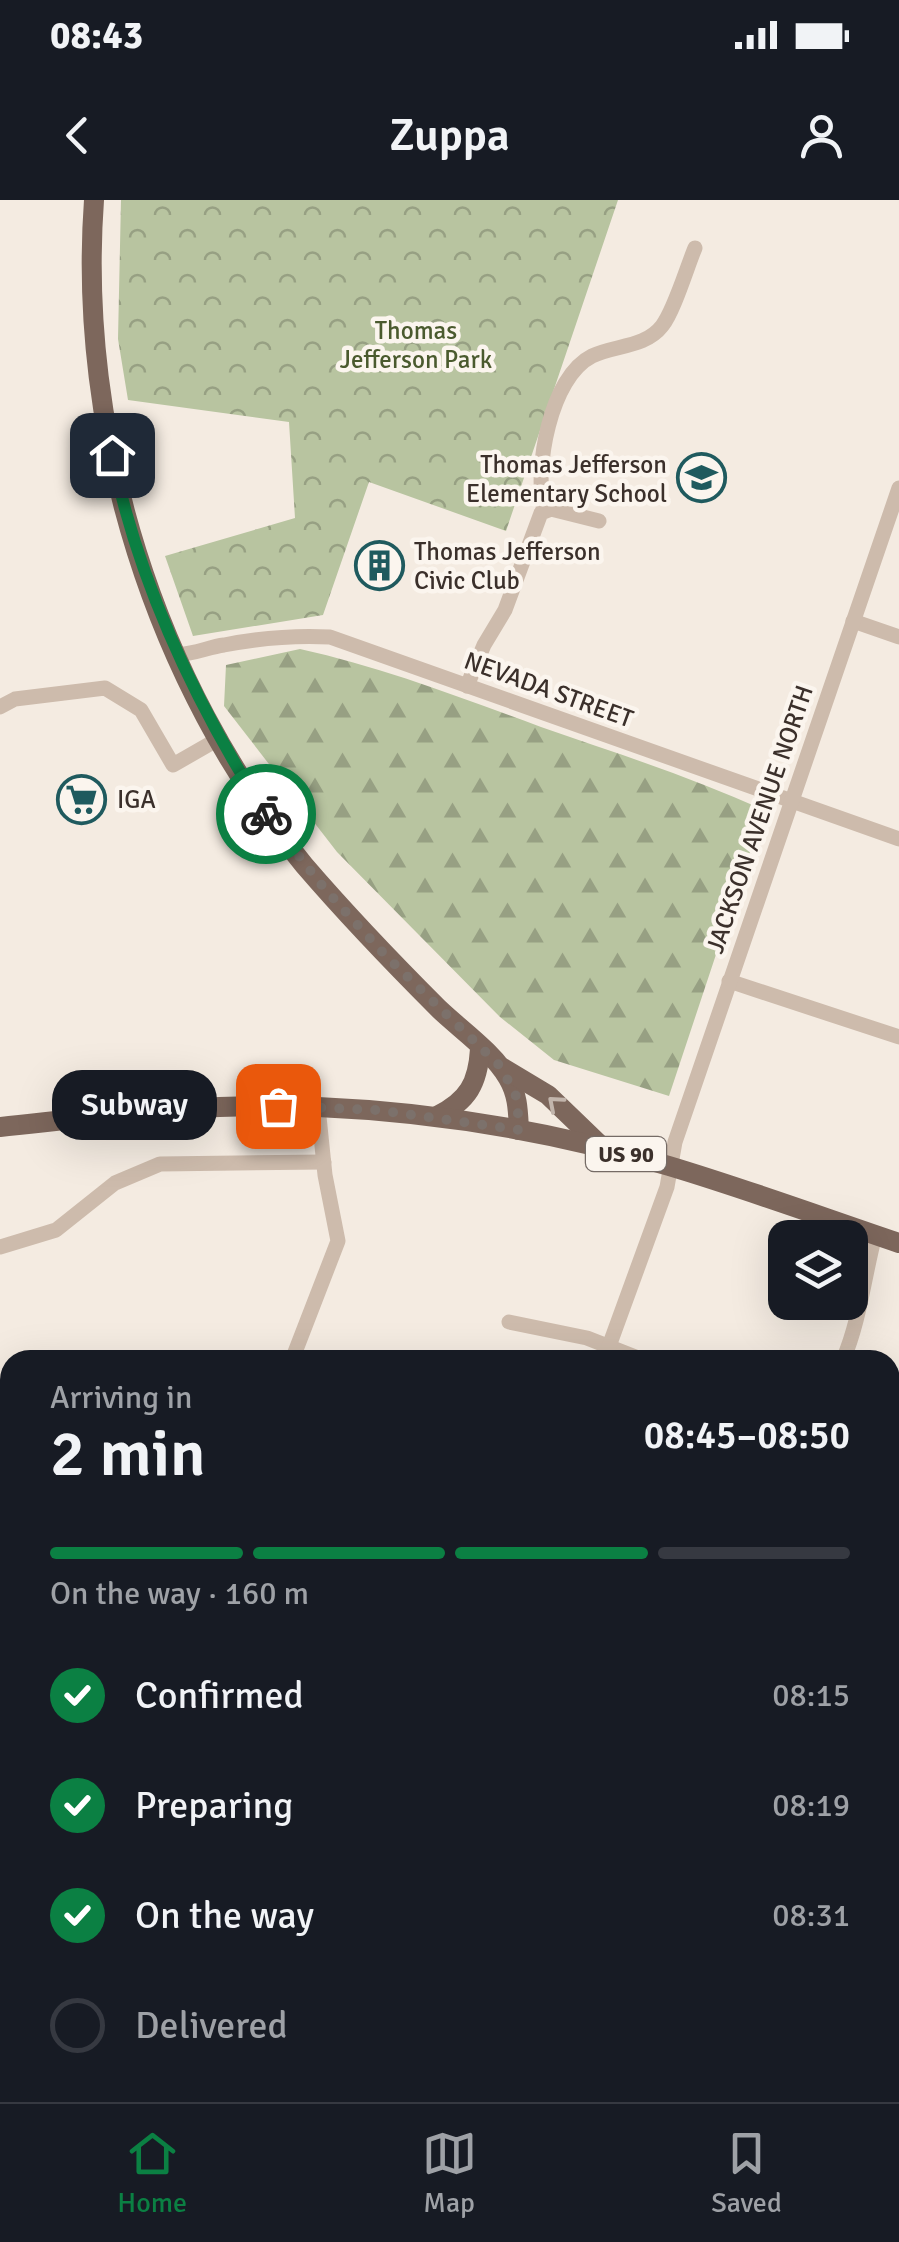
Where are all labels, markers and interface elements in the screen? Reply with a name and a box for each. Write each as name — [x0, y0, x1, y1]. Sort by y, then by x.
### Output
text: 08:43 — [50, 12, 143, 59]
icon: back — [50, 108, 105, 163]
text: Zuppa — [389, 108, 510, 163]
icon: person — [794, 108, 849, 163]
park label: Thomas Jefferson Park — [340, 315, 493, 375]
pin — [70, 413, 155, 498]
icon: home — [85, 428, 140, 483]
place label: Thomas Jefferson Elementary School — [466, 449, 667, 509]
school or university icon: Thomas Jefferson Elementary School — [676, 452, 728, 504]
place label: Thomas Jefferson Civic Club — [414, 536, 601, 596]
building icon: Thomas Jefferson Civic Club — [353, 539, 405, 591]
street label: NEVADA STREET — [460, 645, 638, 735]
street label: JACKSON AVENUE NORTH — [699, 681, 820, 957]
courier — [216, 764, 316, 864]
supermarket icon: IGA — [56, 773, 108, 825]
place label: IGA — [117, 784, 156, 815]
icon: bike — [239, 787, 294, 842]
pin — [236, 1064, 321, 1149]
callout: Subway — [53, 1071, 218, 1141]
icon: bag — [251, 1079, 306, 1134]
text: Subway — [81, 1085, 188, 1124]
one-way arrow — [548, 1097, 567, 1115]
road number: US 90 — [586, 1137, 666, 1171]
map controls — [768, 1220, 868, 1320]
button: layers — [768, 1220, 868, 1320]
text: Arriving in — [50, 1378, 192, 1417]
text: 08:45–08:50 — [644, 1412, 850, 1459]
text: 2 min — [50, 1414, 206, 1494]
text: On the way · 160 m — [50, 1574, 309, 1613]
icon: check — [50, 1668, 105, 1723]
text: Confirmed — [135, 1672, 304, 1719]
text: 08:15 — [772, 1676, 850, 1715]
icon: check — [50, 1778, 105, 1833]
text: Preparing — [135, 1782, 293, 1829]
text: 08:19 — [772, 1786, 850, 1825]
icon: check — [50, 1888, 105, 1943]
text: On the way — [135, 1892, 314, 1939]
text: 08:31 — [772, 1896, 850, 1935]
text: Delivered — [135, 2002, 288, 2049]
tab: Home — [117, 2126, 187, 2220]
tab: Map — [422, 2126, 477, 2220]
tab: Saved — [711, 2126, 782, 2220]

